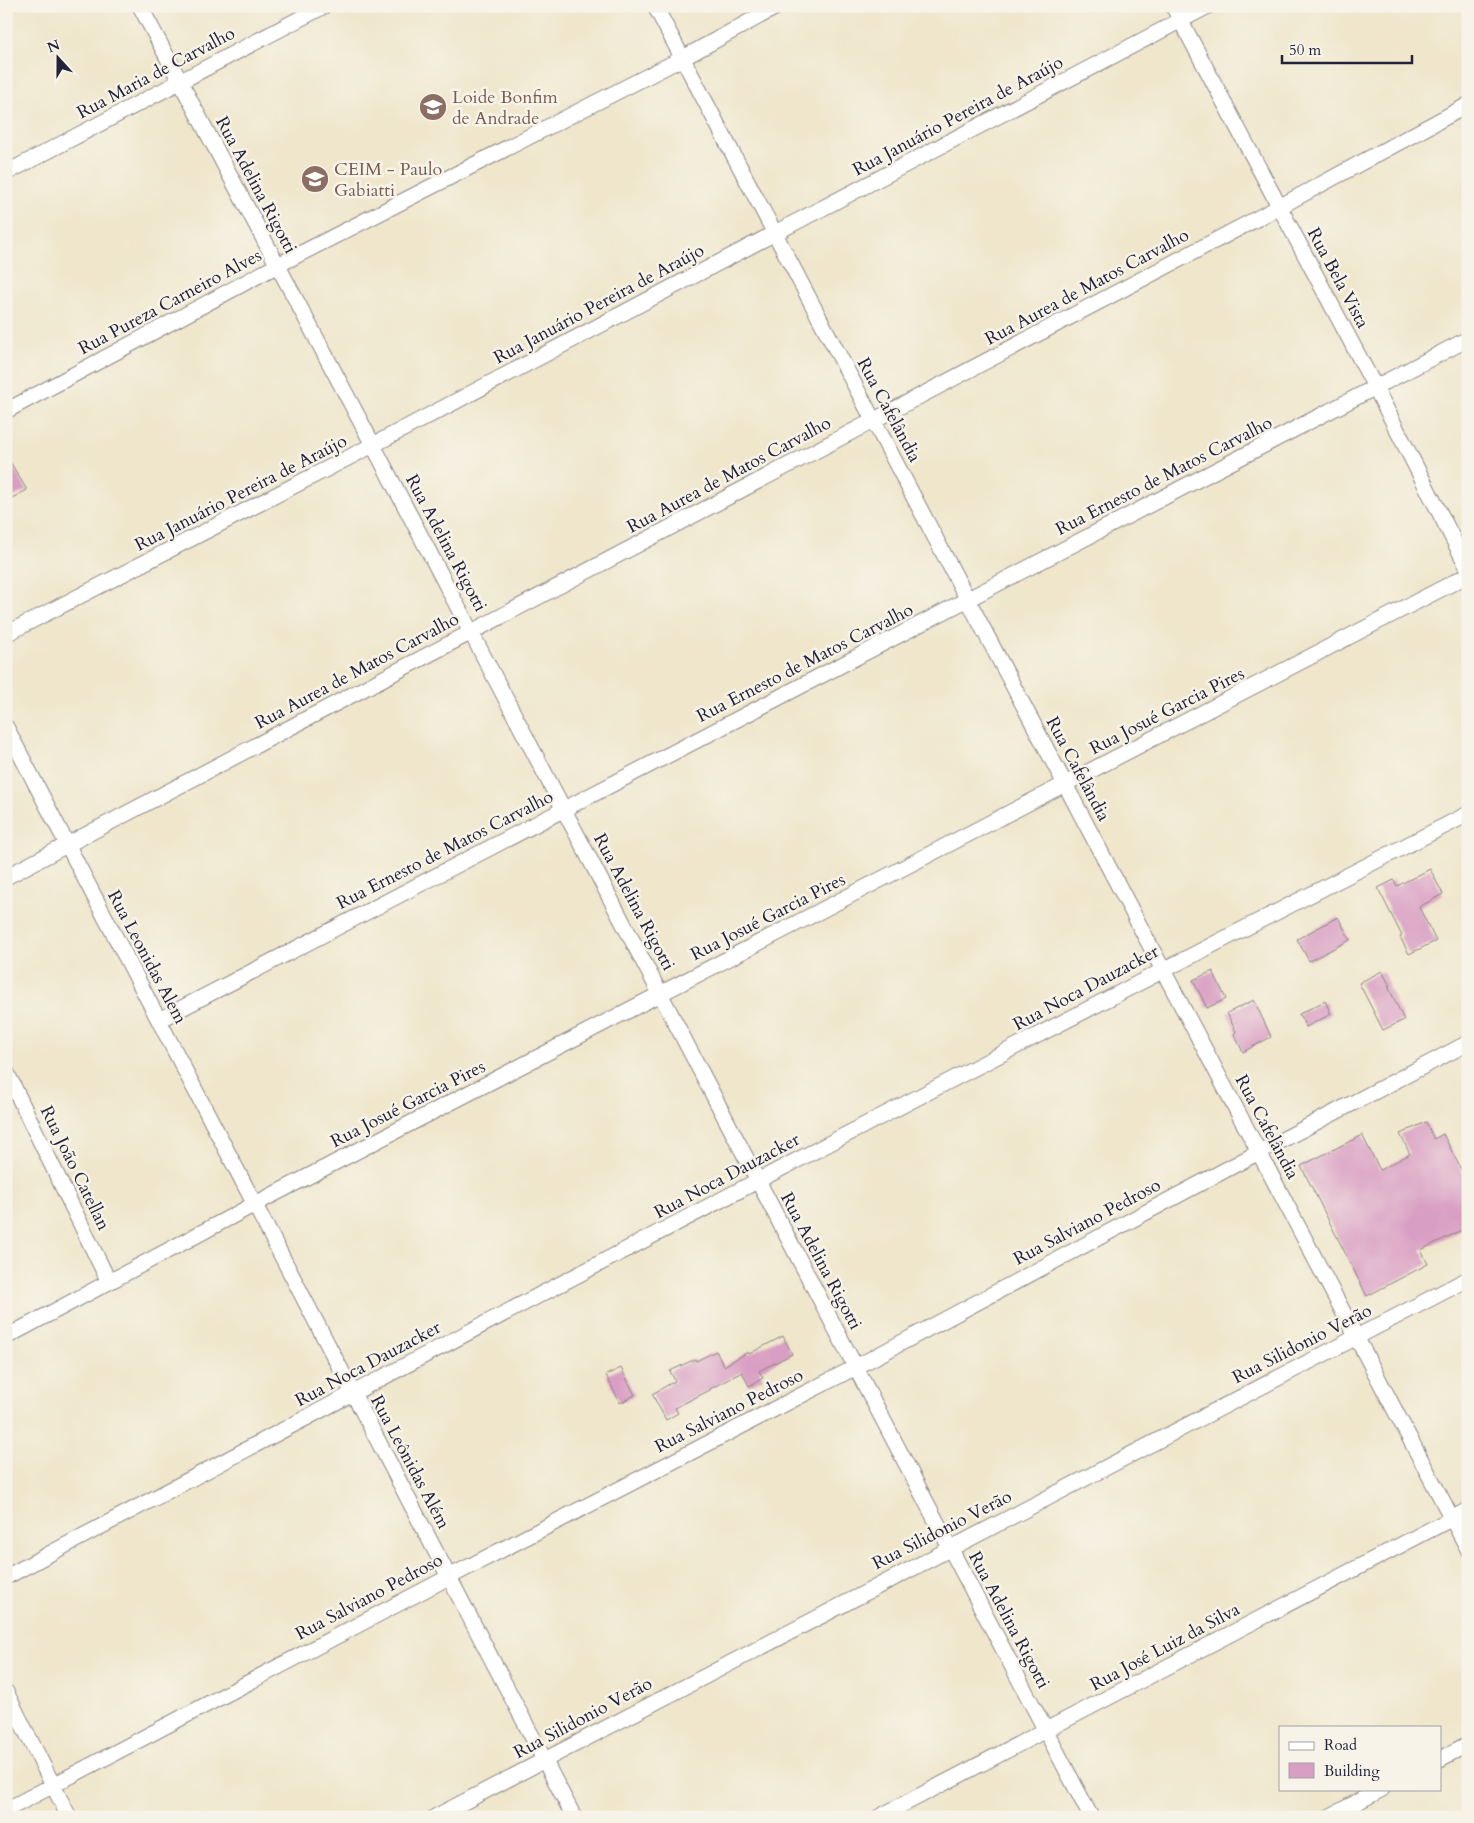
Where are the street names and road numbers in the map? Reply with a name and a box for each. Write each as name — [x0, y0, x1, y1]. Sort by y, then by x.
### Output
street label: Rua Maria de Carvalho — [73, 21, 240, 125]
street label: Rua Januário Pereira de Araújo — [848, 50, 1068, 182]
street label: Rua Adelina Rigotti — [209, 112, 303, 258]
street label: Rua Aurea de Matos Carvalho — [981, 222, 1194, 352]
street label: Rua Bela Vista — [1301, 223, 1375, 333]
street label: Rua Januário Pereira de Araújo — [489, 238, 709, 370]
street label: Rua Pureza Carneiro Alves — [74, 243, 266, 361]
street label: Rua Cafelândia — [851, 353, 927, 467]
street label: Rua Aurea de Matos Carvalho — [623, 410, 836, 540]
street label: Rua Ernesto de Matos Carvalho — [1051, 410, 1277, 542]
street label: Rua Januário Pereira de Araújo — [131, 428, 352, 558]
street label: Rua Adelina Rigotti — [399, 470, 493, 616]
street label: Rua Ernesto de Matos Carvalho — [692, 597, 918, 729]
street label: Rua Aurea de Matos Carvalho — [251, 606, 464, 736]
street label: Rua Josué Garcia Pires — [1085, 661, 1249, 761]
street label: Rua Cafelândia — [1040, 712, 1116, 826]
street label: Rua Ernesto de Matos Carvalho — [332, 784, 558, 916]
street label: Rua Adelina Rigotti — [587, 829, 681, 975]
street label: Rua Josué Garcia Pires — [686, 867, 850, 967]
street label: Rua Leonidas Alem — [101, 886, 193, 1029]
street label: Rua Noca Dauzacker — [1009, 939, 1164, 1037]
street label: Rua Josué Garcia Pires — [326, 1054, 490, 1154]
street label: Rua Cafelândia — [1229, 1070, 1305, 1184]
street label: Rua João Catellan — [34, 1102, 116, 1235]
street label: Rua Noca Dauzacker — [650, 1127, 805, 1225]
street label: Rua Salviano Pedroso — [1009, 1172, 1165, 1271]
street label: Rua Adelina Rigotti — [774, 1188, 868, 1334]
street label: Rua Silidonio Verão — [1228, 1298, 1376, 1390]
street label: Rua Noca Dauzacker — [291, 1315, 446, 1413]
street label: Rua Salviano Pedroso — [650, 1363, 808, 1459]
street label: Rua Leônidas Além — [364, 1391, 456, 1534]
street label: Rua Silidonio Verão — [868, 1484, 1016, 1576]
street label: Rua Salviano Pedroso — [291, 1547, 447, 1646]
street label: Rua Adelina Rigotti — [962, 1547, 1056, 1693]
street label: Rua José Luiz da Silva — [1086, 1597, 1244, 1697]
street label: Rua Silidonio Verão — [509, 1671, 657, 1765]

